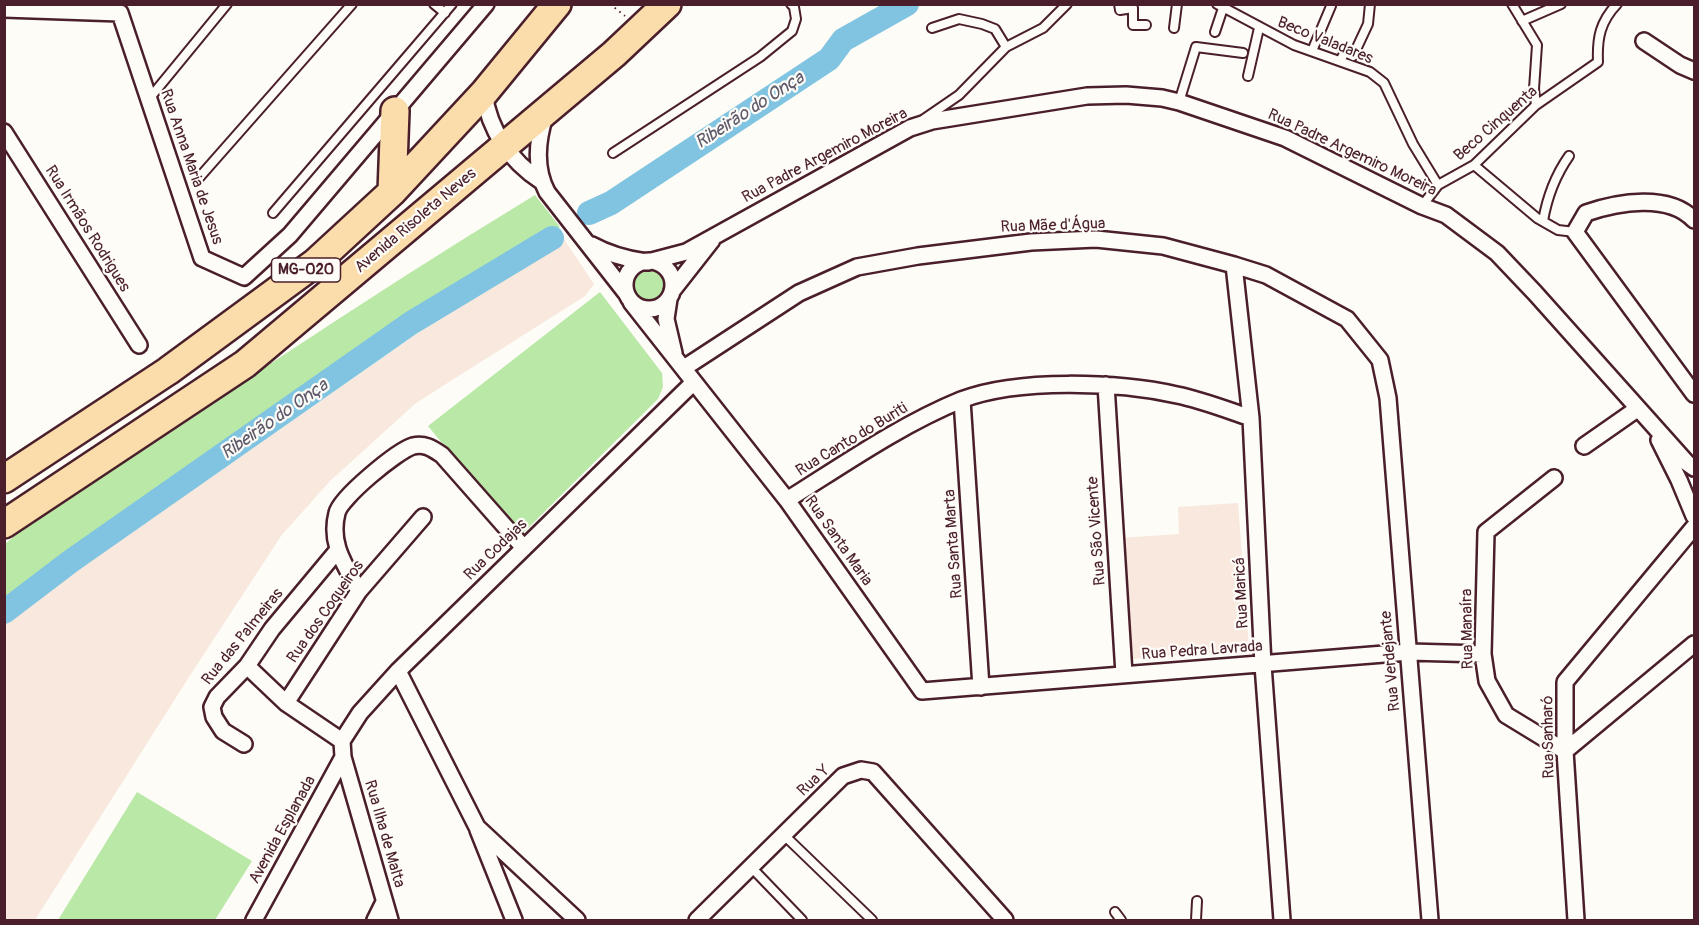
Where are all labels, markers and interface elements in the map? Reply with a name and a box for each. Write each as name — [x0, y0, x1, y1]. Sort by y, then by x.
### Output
street label: Beco Valadares — [1275, 13, 1375, 69]
water label: Ribeirão do Onça — [692, 68, 808, 154]
street label: Beco Cinquenta — [1450, 82, 1542, 166]
street label: Rua Anna Maria de Jesus — [155, 87, 227, 247]
street label: Rua Padre Argemiro Moreira — [739, 104, 911, 208]
street label: Rua Padre Argemiro Moreira — [1264, 105, 1440, 201]
street label: Rua Irmãos Rodrigues — [40, 162, 134, 296]
street label: Avenida Risoleta Neves — [351, 165, 481, 277]
street label: Rua Mãe d'Água — [1000, 215, 1106, 237]
road number: MG-020 — [272, 258, 340, 282]
water label: Ribeirão do Onça — [218, 375, 332, 465]
street label: Rua Canto do Buriti — [793, 399, 911, 481]
street label: Rua São Vicente — [1084, 476, 1110, 586]
street label: Rua Santa Marta — [941, 489, 967, 599]
street label: Rua Santa Maria — [800, 492, 876, 590]
street label: Rua Codajas — [460, 515, 532, 585]
street label: Rua dos Coqueiros — [283, 557, 369, 667]
street label: Rua Maricá — [1231, 557, 1253, 629]
street label: Rua das Palmeiras — [198, 585, 288, 689]
street label: Rua Manaíra — [1458, 588, 1478, 670]
street label: Rua Verdejante — [1377, 610, 1405, 712]
street label: Rua Pedra Lavrada — [1141, 637, 1263, 665]
street label: Rua Sanharó — [1539, 695, 1559, 779]
street label: Rua Y — [794, 761, 834, 801]
street label: Avenida Esplanada — [245, 773, 321, 887]
street label: Rua Ilha de Malta — [359, 778, 409, 890]

